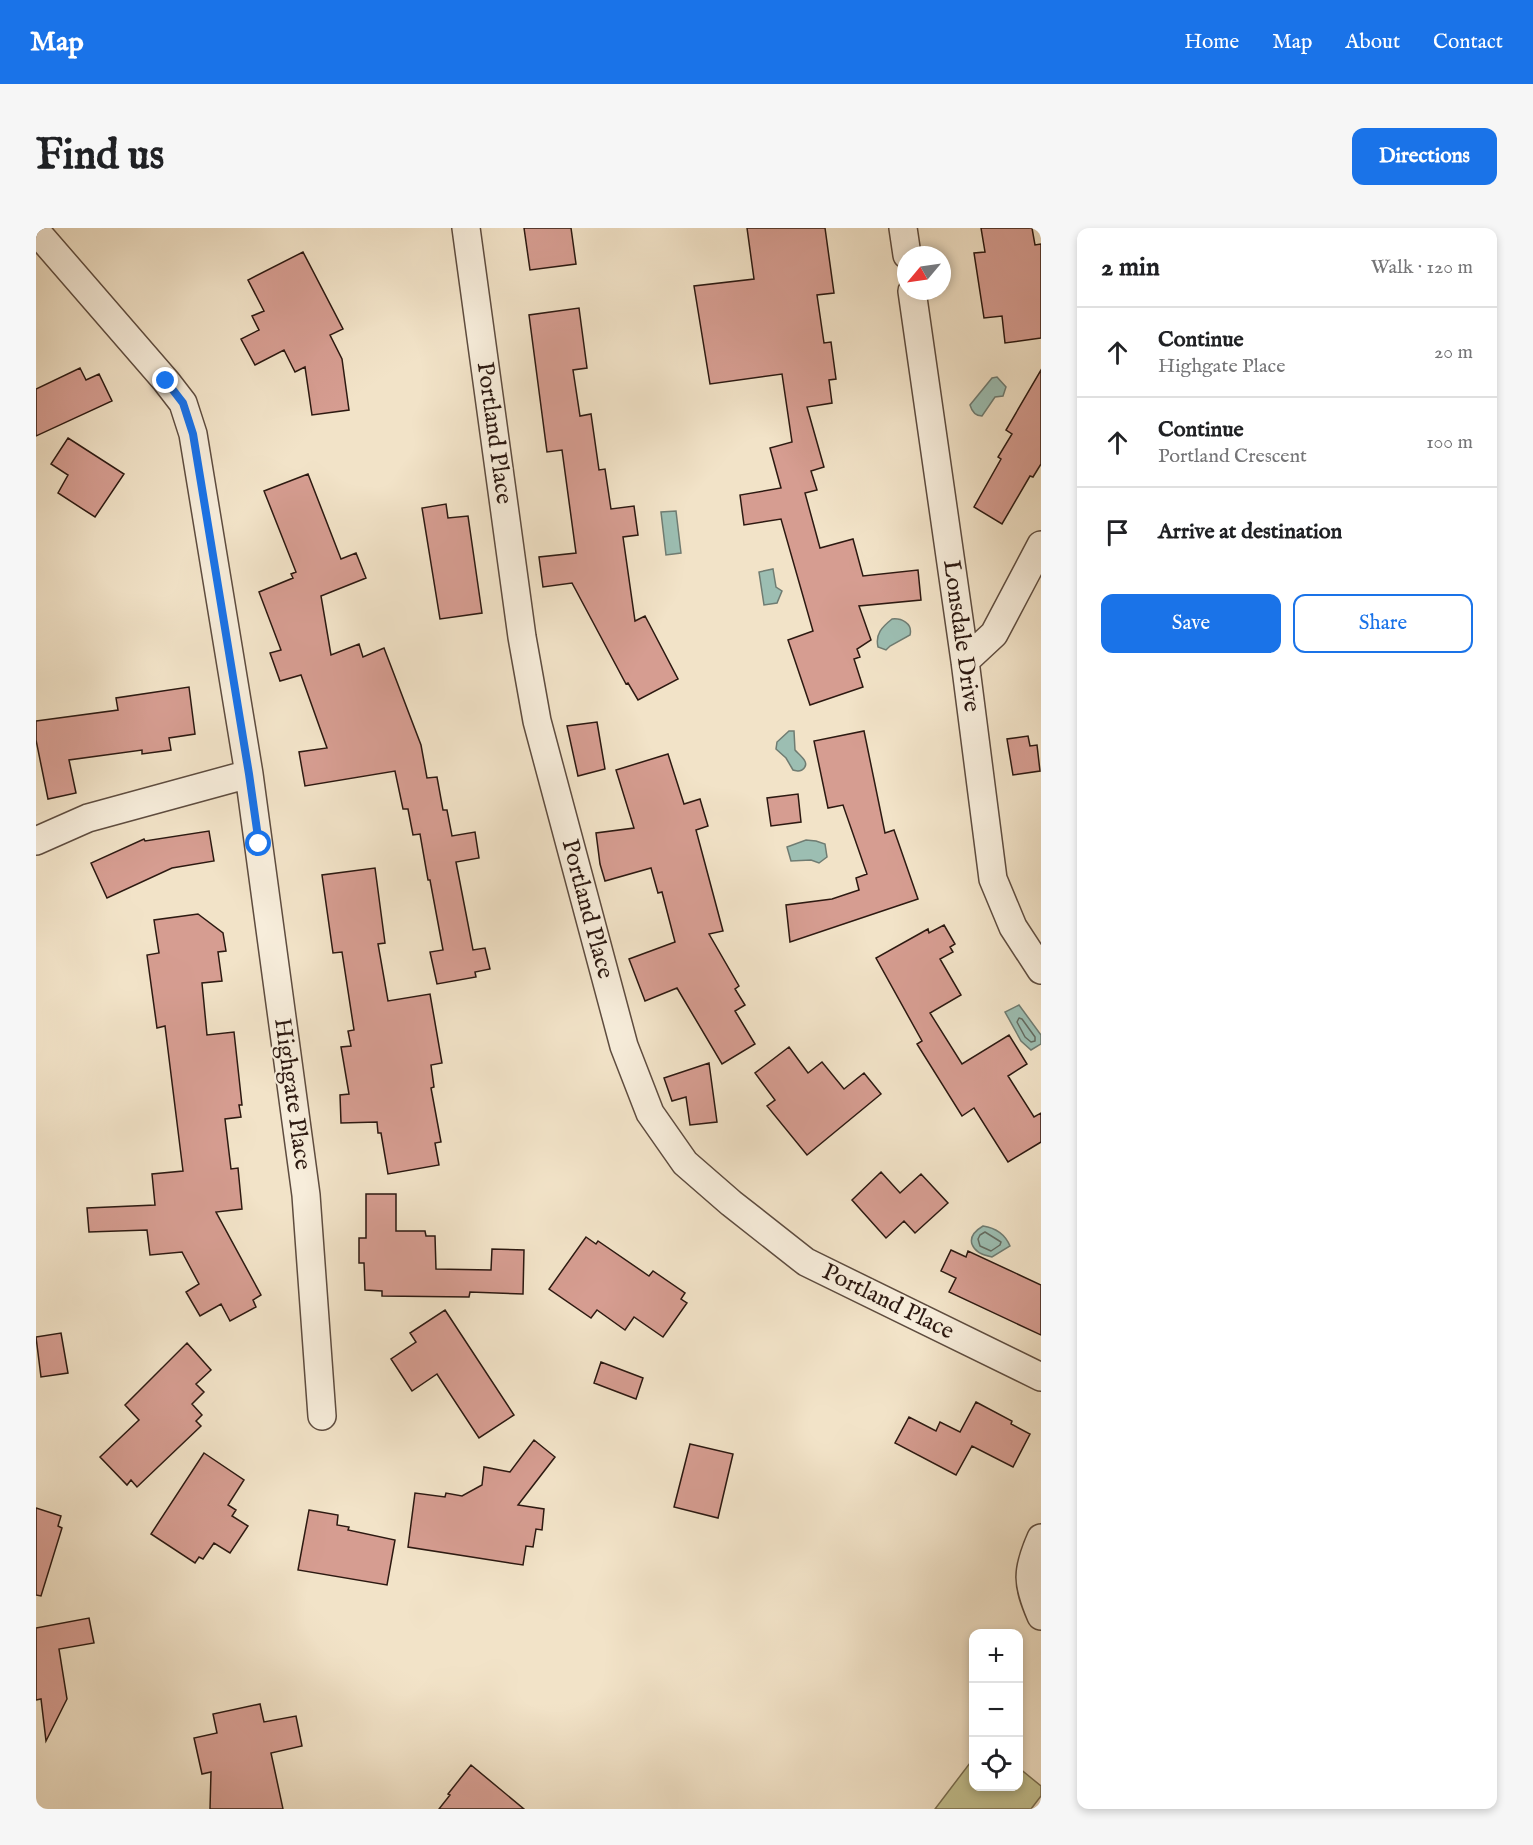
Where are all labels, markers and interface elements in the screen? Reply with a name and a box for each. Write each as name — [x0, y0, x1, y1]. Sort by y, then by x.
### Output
text: Map — [30, 25, 84, 60]
text: Home — [1184, 29, 1239, 56]
text: Map — [1272, 29, 1312, 56]
text: About — [1345, 29, 1400, 56]
text: Contact — [1433, 29, 1503, 56]
button: Directions — [1352, 128, 1497, 185]
text: Find us — [36, 130, 164, 183]
north arrow — [897, 246, 951, 300]
text: 2 min — [1101, 251, 1160, 284]
text: Walk · 120 m — [1371, 255, 1473, 280]
text: Continue — [1158, 326, 1244, 354]
icon: ahead — [1101, 336, 1134, 369]
text: 20 m — [1434, 340, 1473, 365]
text: Highgate Place — [1158, 354, 1285, 379]
street label: Portland Place — [469, 360, 519, 506]
route end — [152, 367, 178, 393]
text: Continue — [1158, 416, 1244, 444]
icon: ahead — [1101, 426, 1134, 459]
text: 100 m — [1426, 430, 1473, 455]
text: Portland Crescent — [1158, 444, 1307, 469]
icon: arrive — [1101, 516, 1134, 549]
text: Arrive at destination — [1158, 518, 1342, 546]
street label: Lonsdale Drive — [935, 558, 987, 714]
button: Save — [1101, 594, 1281, 653]
button: Share — [1293, 594, 1473, 653]
route start — [245, 830, 271, 856]
street label: Portland Place — [553, 836, 621, 982]
street label: Highgate Place — [266, 1016, 318, 1172]
street label: Portland Place — [817, 1257, 959, 1347]
map controls — [969, 1629, 1023, 1791]
button: + — [969, 1629, 1023, 1683]
button: − — [969, 1683, 1023, 1737]
button: locate — [969, 1737, 1023, 1791]

